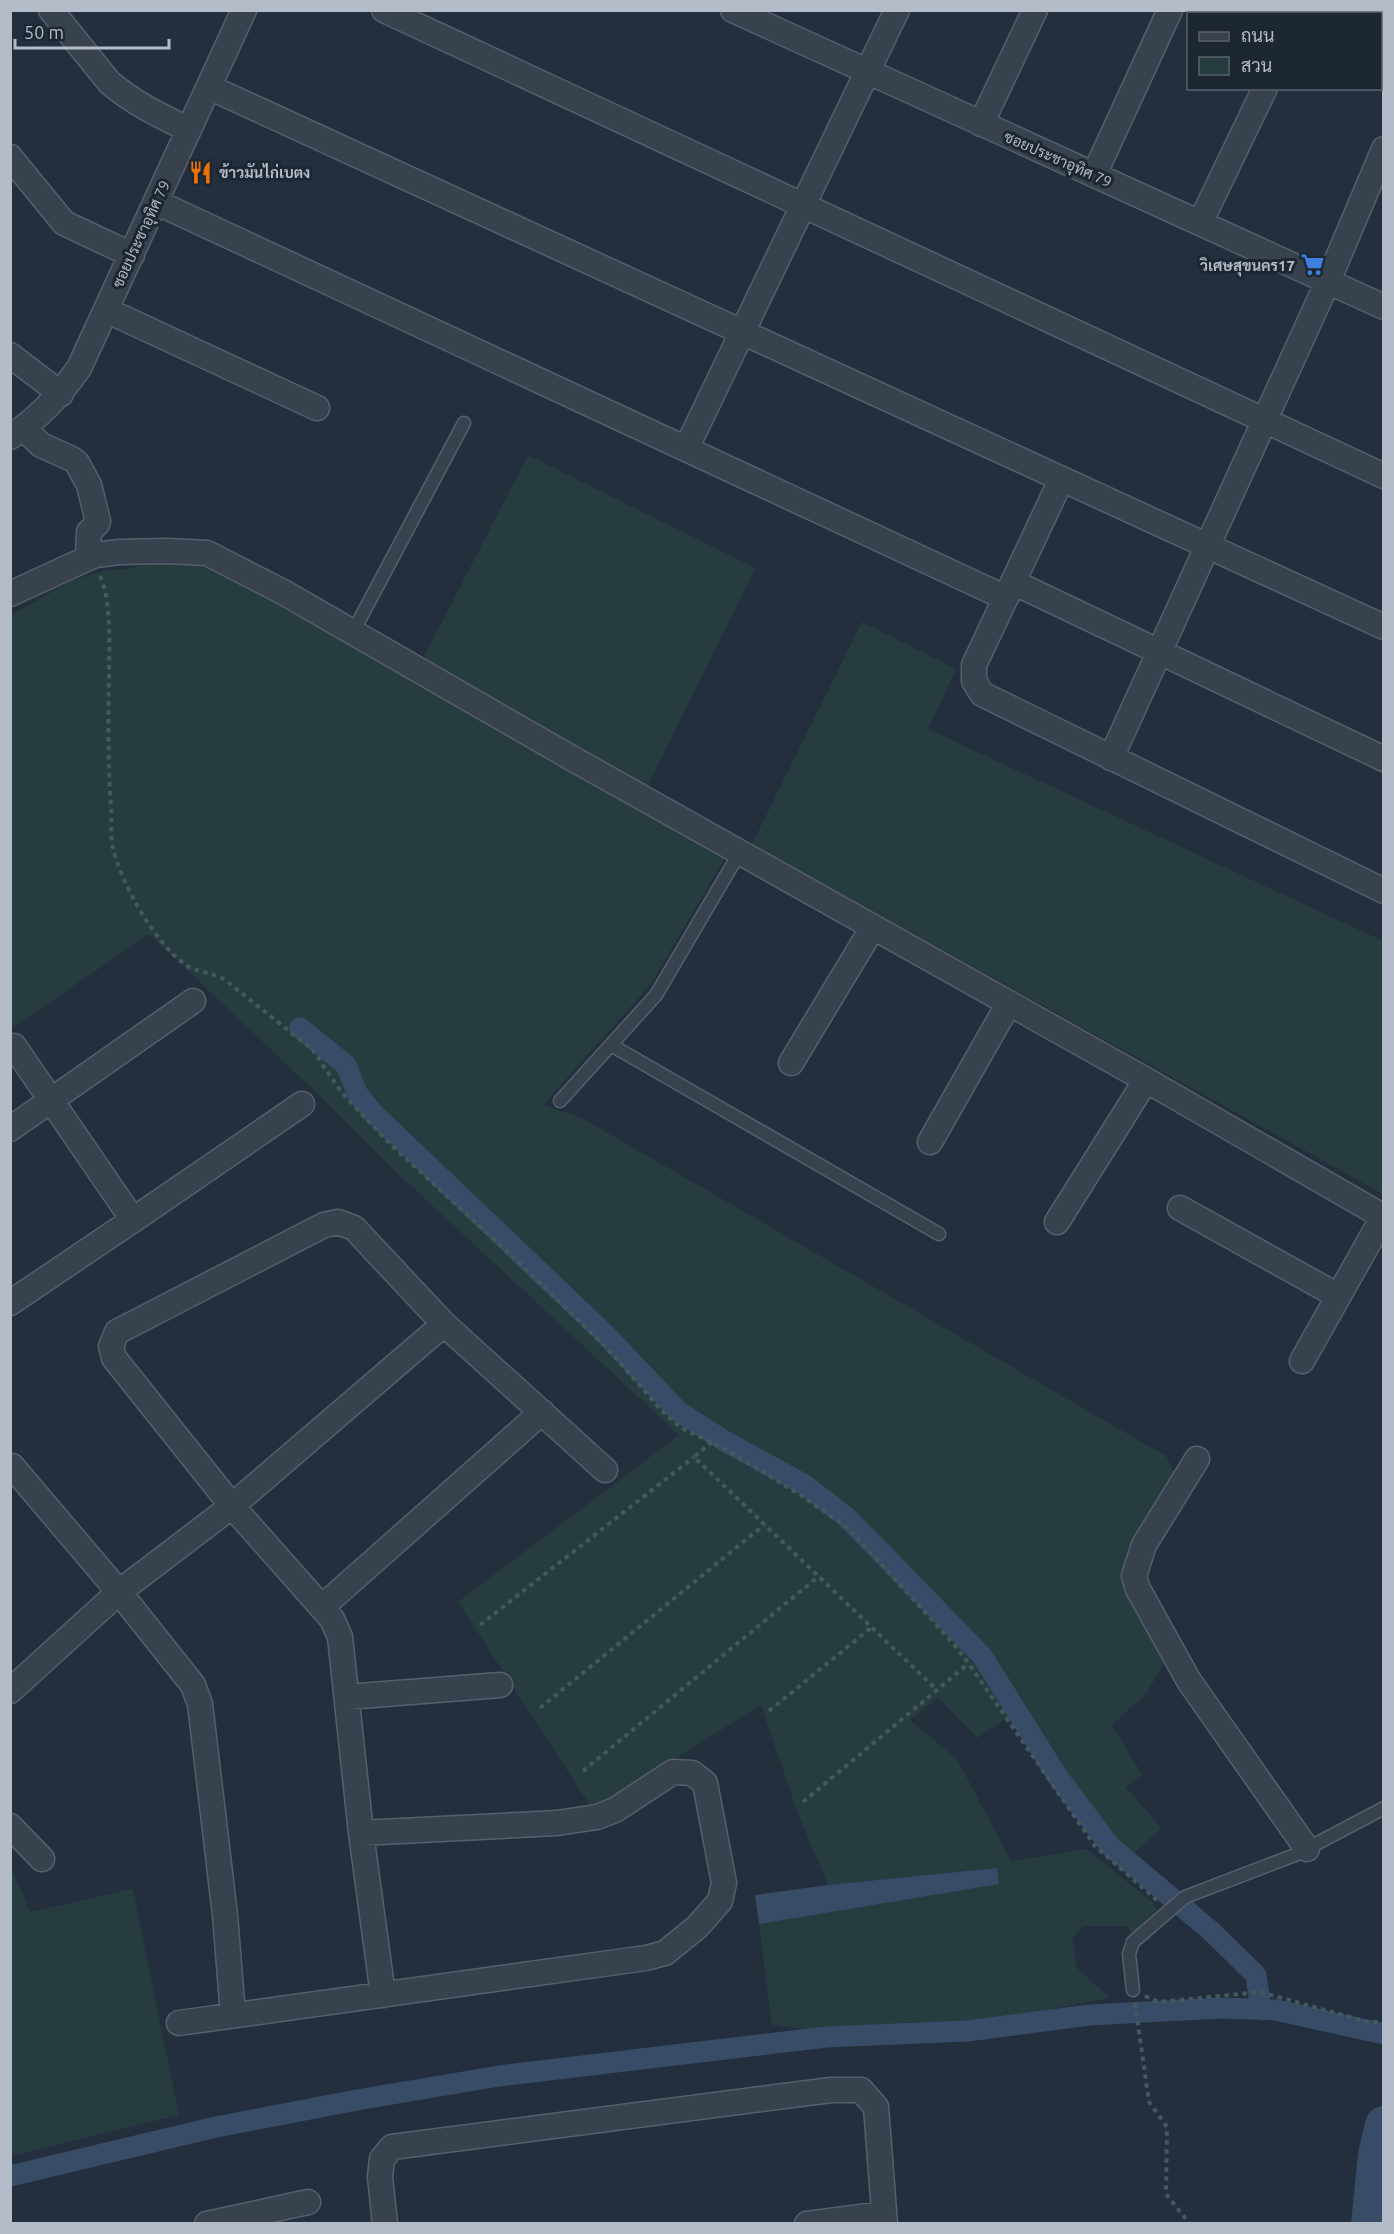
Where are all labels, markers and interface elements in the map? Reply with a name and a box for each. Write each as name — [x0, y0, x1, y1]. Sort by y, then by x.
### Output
scale bar — [15, 12, 170, 50]
legend — [1187, 12, 1382, 90]
text: 50 m — [24, 22, 64, 42]
text: ถนน — [1241, 25, 1274, 45]
text: สวน — [1241, 55, 1272, 75]
street label: ซอยประชาอุทิศ 79 — [1000, 128, 1115, 193]
restaurant icon: ข้าวมันไก่เบตง — [188, 159, 214, 185]
place label: ข้าวมันไก่เบตง — [219, 163, 310, 181]
street label: ซอยประชาอุทิศ 79 — [109, 178, 176, 291]
supermarket icon: วิเศษสุขนคร17 — [1300, 252, 1326, 278]
place label: วิเศษสุขนคร17 — [1199, 257, 1295, 277]

